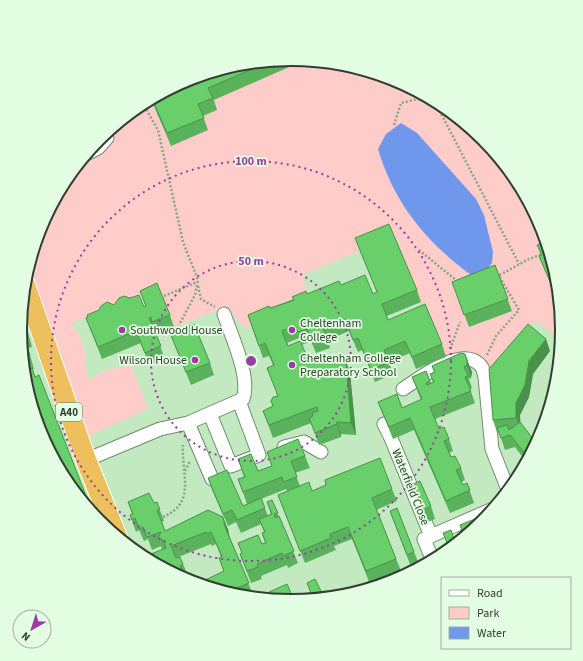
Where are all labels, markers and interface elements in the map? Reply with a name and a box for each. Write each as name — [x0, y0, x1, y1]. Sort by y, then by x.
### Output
text: 100 m — [235, 153, 267, 170]
text: 50 m — [238, 253, 264, 270]
place label: Cheltenham College — [300, 315, 361, 346]
place label: Southwood House — [130, 322, 223, 339]
marker: Southwood House — [117, 325, 127, 335]
marker: Cheltenham College — [287, 325, 297, 335]
place label: Cheltenham College Preparatory School — [300, 350, 401, 381]
place label: Wilson House — [119, 352, 187, 369]
centre of rings — [244, 354, 258, 368]
marker: Wilson House — [190, 355, 200, 365]
marker: Cheltenham College Preparatory School — [287, 360, 297, 370]
road number: A40 — [56, 403, 82, 421]
street label: Waterfield Close — [387, 446, 434, 528]
legend — [441, 577, 571, 649]
text: Road — [477, 585, 503, 602]
text: Park — [477, 605, 499, 622]
north arrow — [12, 609, 52, 649]
text: Water — [477, 625, 507, 642]
text: N — [18, 628, 34, 645]

